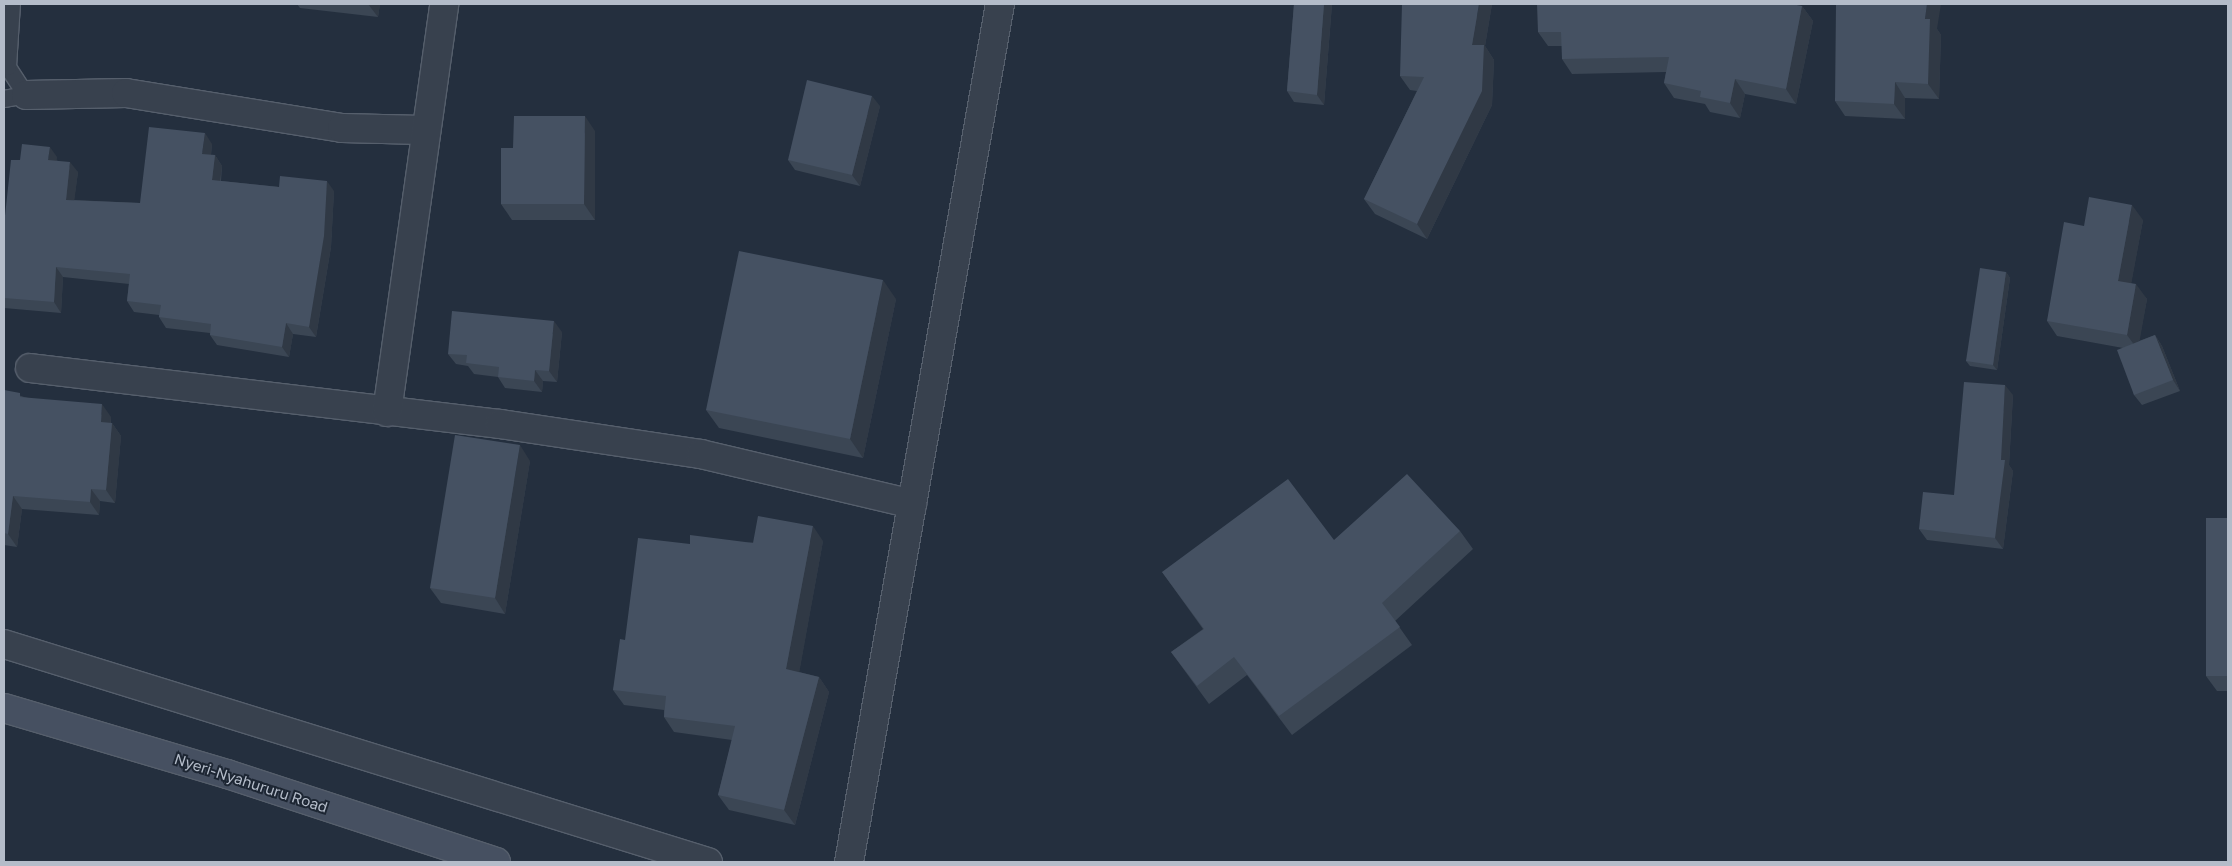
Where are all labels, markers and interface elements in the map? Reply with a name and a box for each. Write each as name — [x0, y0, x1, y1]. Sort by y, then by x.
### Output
street label: Nyeri-Nyahururu Road — [172, 750, 330, 816]

